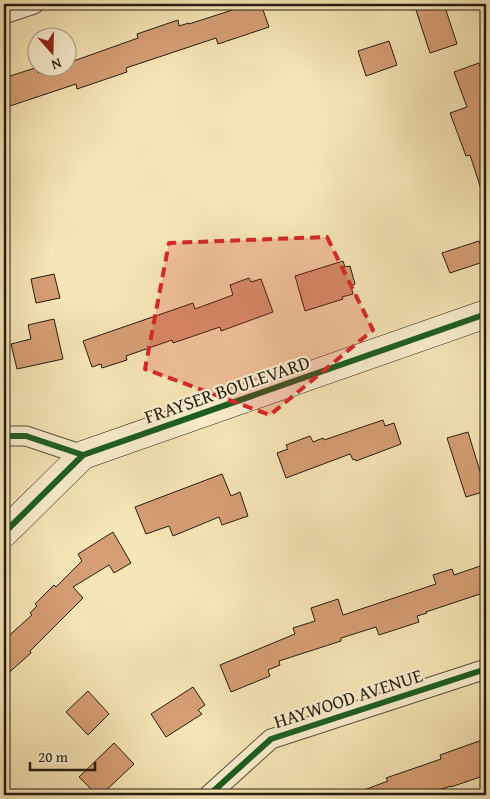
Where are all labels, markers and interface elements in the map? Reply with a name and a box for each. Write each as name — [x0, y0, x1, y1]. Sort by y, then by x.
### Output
north arrow — [28, 28, 78, 78]
text: N — [48, 53, 64, 75]
street label: FRAYSER BOULEVARD — [140, 348, 314, 430]
street label: HAYWOOD AVENUE — [270, 661, 426, 735]
scale bar — [30, 739, 95, 771]
text: 20 m — [38, 746, 69, 767]

